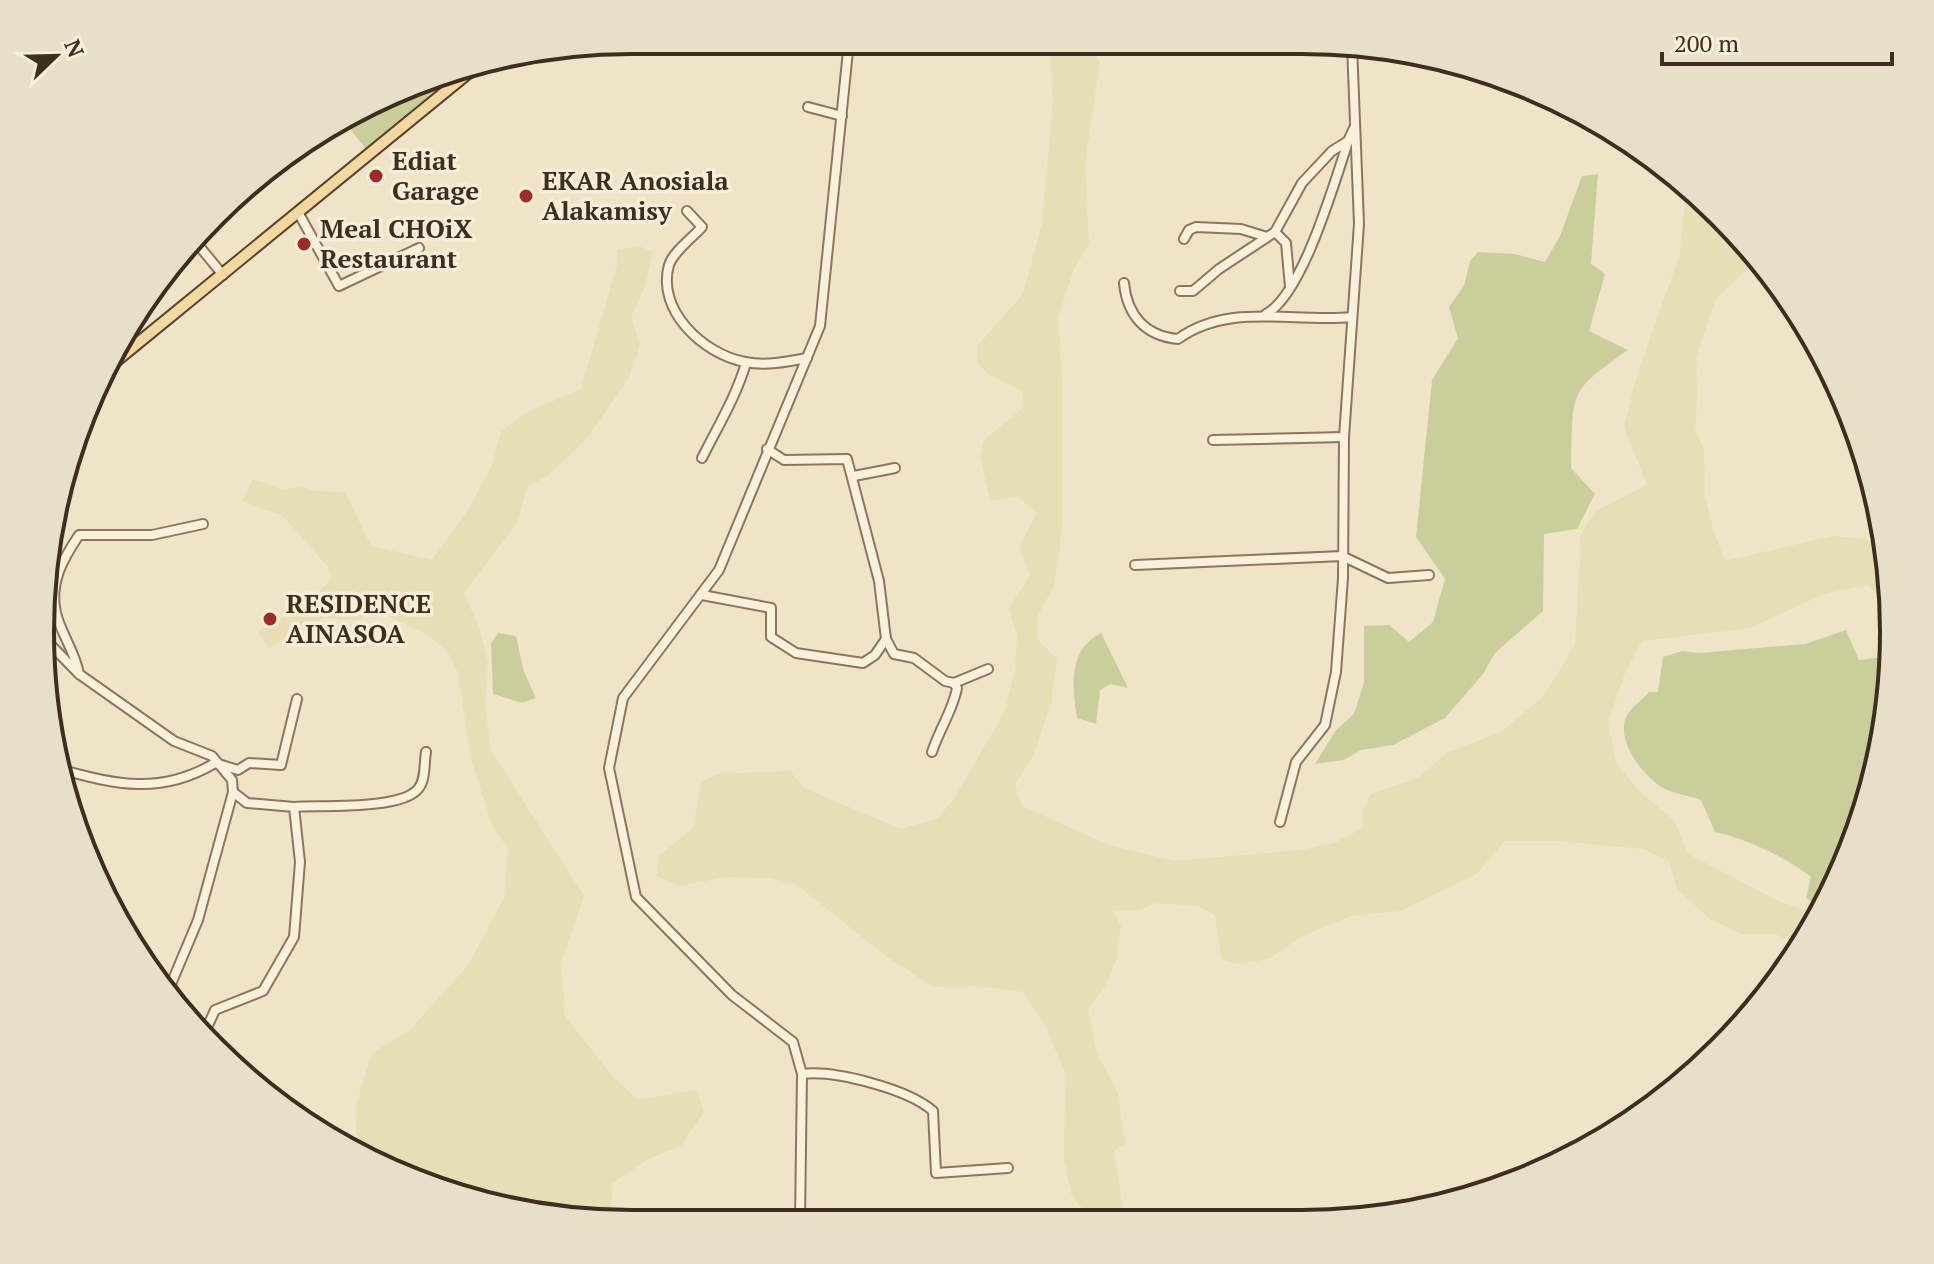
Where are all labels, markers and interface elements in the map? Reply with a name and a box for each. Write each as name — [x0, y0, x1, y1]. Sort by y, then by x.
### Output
north arrow — [16, 16, 96, 96]
scale bar — [1662, 16, 1892, 66]
text: 200 m — [1674, 27, 1739, 59]
text: N — [58, 35, 92, 62]
place label: Ediat Garage — [392, 143, 479, 207]
place label: EKAR Anosiala Alakamisy — [542, 163, 729, 227]
marker: Ediat Garage — [367, 167, 385, 185]
marker: EKAR Anosiala Alakamisy — [517, 187, 535, 205]
place label: Meal CHOiX Restaurant — [320, 211, 472, 275]
marker: Meal CHOiX Restaurant — [295, 235, 313, 253]
place label: RESIDENCE AINASOA — [286, 586, 431, 650]
marker: RESIDENCE AINASOA — [261, 610, 279, 628]

